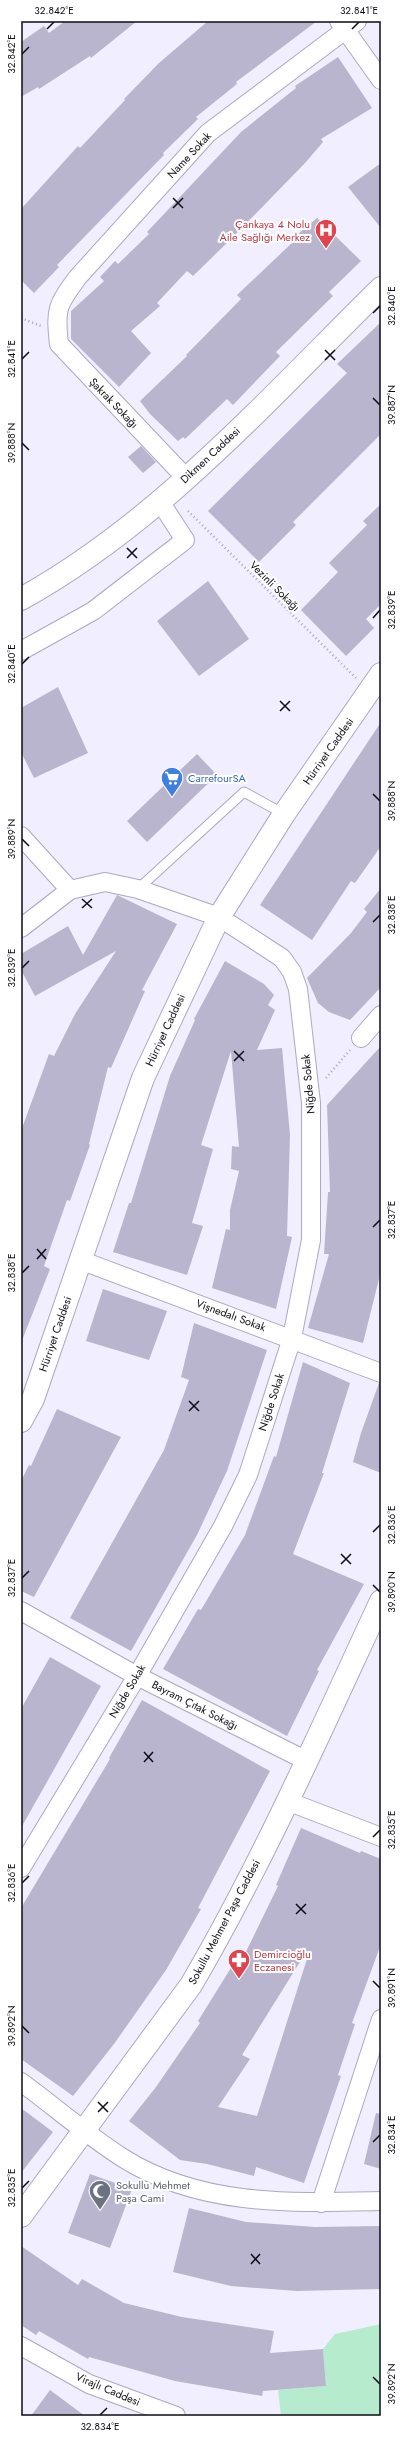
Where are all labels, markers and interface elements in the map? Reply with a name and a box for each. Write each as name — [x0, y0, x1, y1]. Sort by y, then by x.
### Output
text: 32.842°E — [34, 3, 74, 18]
text: 32.841°E — [340, 3, 378, 18]
text: 32.842°E — [4, 34, 19, 74]
street label: Name Sokak — [163, 128, 215, 182]
place label: Çankaya 4 Nolu Aile Sağlığı Merkez — [219, 216, 310, 245]
hospital icon: Çankaya 4 Nolu Aile Sağlığı Merkez — [313, 217, 339, 250]
text: 32.840°E — [384, 286, 399, 326]
text: 32.841°E — [4, 340, 19, 378]
street label: Şakrak Sokağı — [86, 374, 142, 432]
text: 39.887°N — [384, 385, 399, 425]
text: 39.888°N — [4, 423, 19, 463]
street label: Dikmen Caddesi — [176, 423, 244, 487]
street label: Vezinli Sokağı — [246, 557, 304, 615]
text: 32.839°E — [384, 590, 399, 630]
text: 32.840°E — [4, 644, 19, 684]
street label: Hürriyet Caddesi — [299, 714, 357, 788]
supermarket icon: CarrefourSA — [159, 765, 185, 798]
place label: CarrefourSA — [188, 770, 247, 786]
text: 39.888°N — [384, 781, 399, 821]
text: 39.889°N — [4, 819, 19, 859]
text: 32.838°E — [384, 896, 399, 934]
text: 32.839°E — [4, 948, 19, 988]
street label: Hürriyet Caddesi — [141, 991, 189, 1069]
street label: Niğde Sokak — [297, 1053, 319, 1115]
text: 32.837°E — [384, 1201, 399, 1239]
text: 32.838°E — [4, 1254, 19, 1292]
street label: Hürriyet Caddesi — [35, 1294, 75, 1374]
street label: Vişnedalı Sokak — [194, 1295, 268, 1335]
street label: Niğde Sokak — [254, 1371, 288, 1433]
text: 32.836°E — [384, 1505, 399, 1545]
text: 32.837°E — [4, 1559, 19, 1597]
text: 39.890°N — [384, 1571, 399, 1613]
street label: Niğde Sokak — [105, 1661, 149, 1721]
street label: Bayram Çıtak Sokağı — [149, 1676, 241, 1734]
text: 32.835°E — [384, 1811, 399, 1850]
street label: Sokullu Mehmet Paşa Caddesi — [184, 1857, 264, 1987]
text: 32.836°E — [4, 1863, 19, 1903]
place label: Demircioğlu Eczanesi — [254, 1946, 311, 1975]
pharmacy icon: Demircioğlu Eczanesi — [226, 1947, 252, 1980]
text: 39.891°N — [384, 1968, 399, 2008]
text: 39.892°N — [4, 2006, 19, 2046]
text: 32.834°E — [384, 2115, 399, 2155]
text: 32.835°E — [4, 2169, 19, 2208]
place label: Sokullu Mehmet Paşa Cami — [116, 2177, 190, 2206]
mosque icon: Sokullu Mehmet Paşa Cami — [87, 2178, 113, 2211]
text: 39.892°N — [384, 2364, 399, 2404]
street label: Virajlı Caddesi — [73, 2368, 143, 2410]
text: 32.834°E — [80, 2419, 120, 2434]

